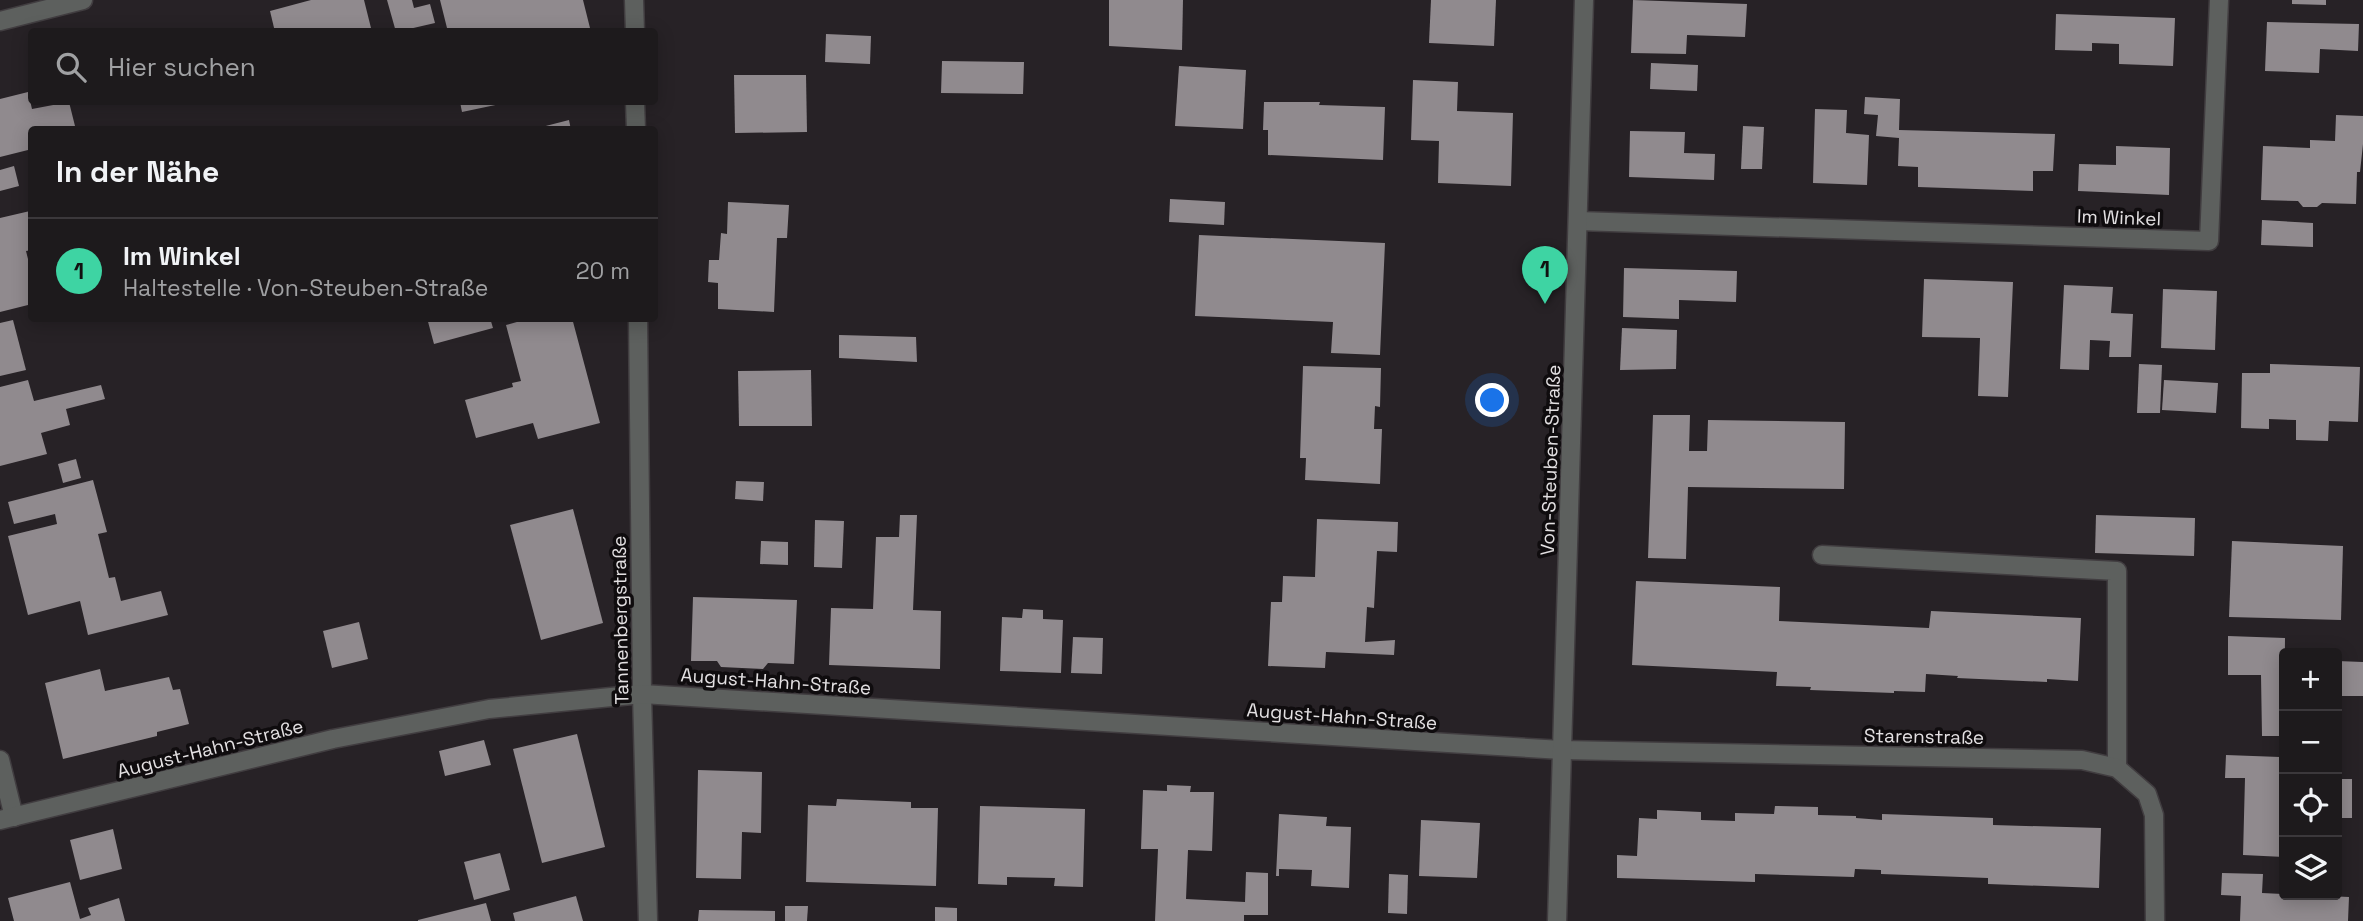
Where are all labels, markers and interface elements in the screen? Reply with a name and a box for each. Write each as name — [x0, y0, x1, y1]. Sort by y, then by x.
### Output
search box — [28, 28, 658, 105]
icon: search — [52, 48, 90, 86]
text: Hier suchen — [108, 50, 256, 84]
text: In der Nähe — [56, 152, 219, 191]
street label: Im Winkel — [2076, 204, 2162, 231]
text: Im Winkel — [123, 239, 241, 273]
pin: 1 — [1522, 246, 1568, 304]
text: 1 — [74, 256, 84, 286]
text: 20 m — [576, 256, 630, 286]
text: Haltestelle · Von-Steuben-Straße — [123, 273, 488, 303]
street label: Von-Steuben-Straße — [1535, 364, 1566, 556]
your location — [1475, 383, 1509, 417]
street label: Tannenbergstraße — [607, 535, 634, 705]
map controls — [2279, 648, 2342, 900]
button: + — [2279, 648, 2342, 711]
street label: August-Hahn-Straße — [680, 662, 872, 701]
street label: August-Hahn-Straße — [1246, 697, 1438, 736]
button: − — [2279, 711, 2342, 774]
street label: August-Hahn-Straße — [114, 713, 306, 784]
street label: Starenstraße — [1864, 723, 1984, 750]
button: locate — [2279, 774, 2342, 837]
button: layers — [2279, 837, 2342, 900]

